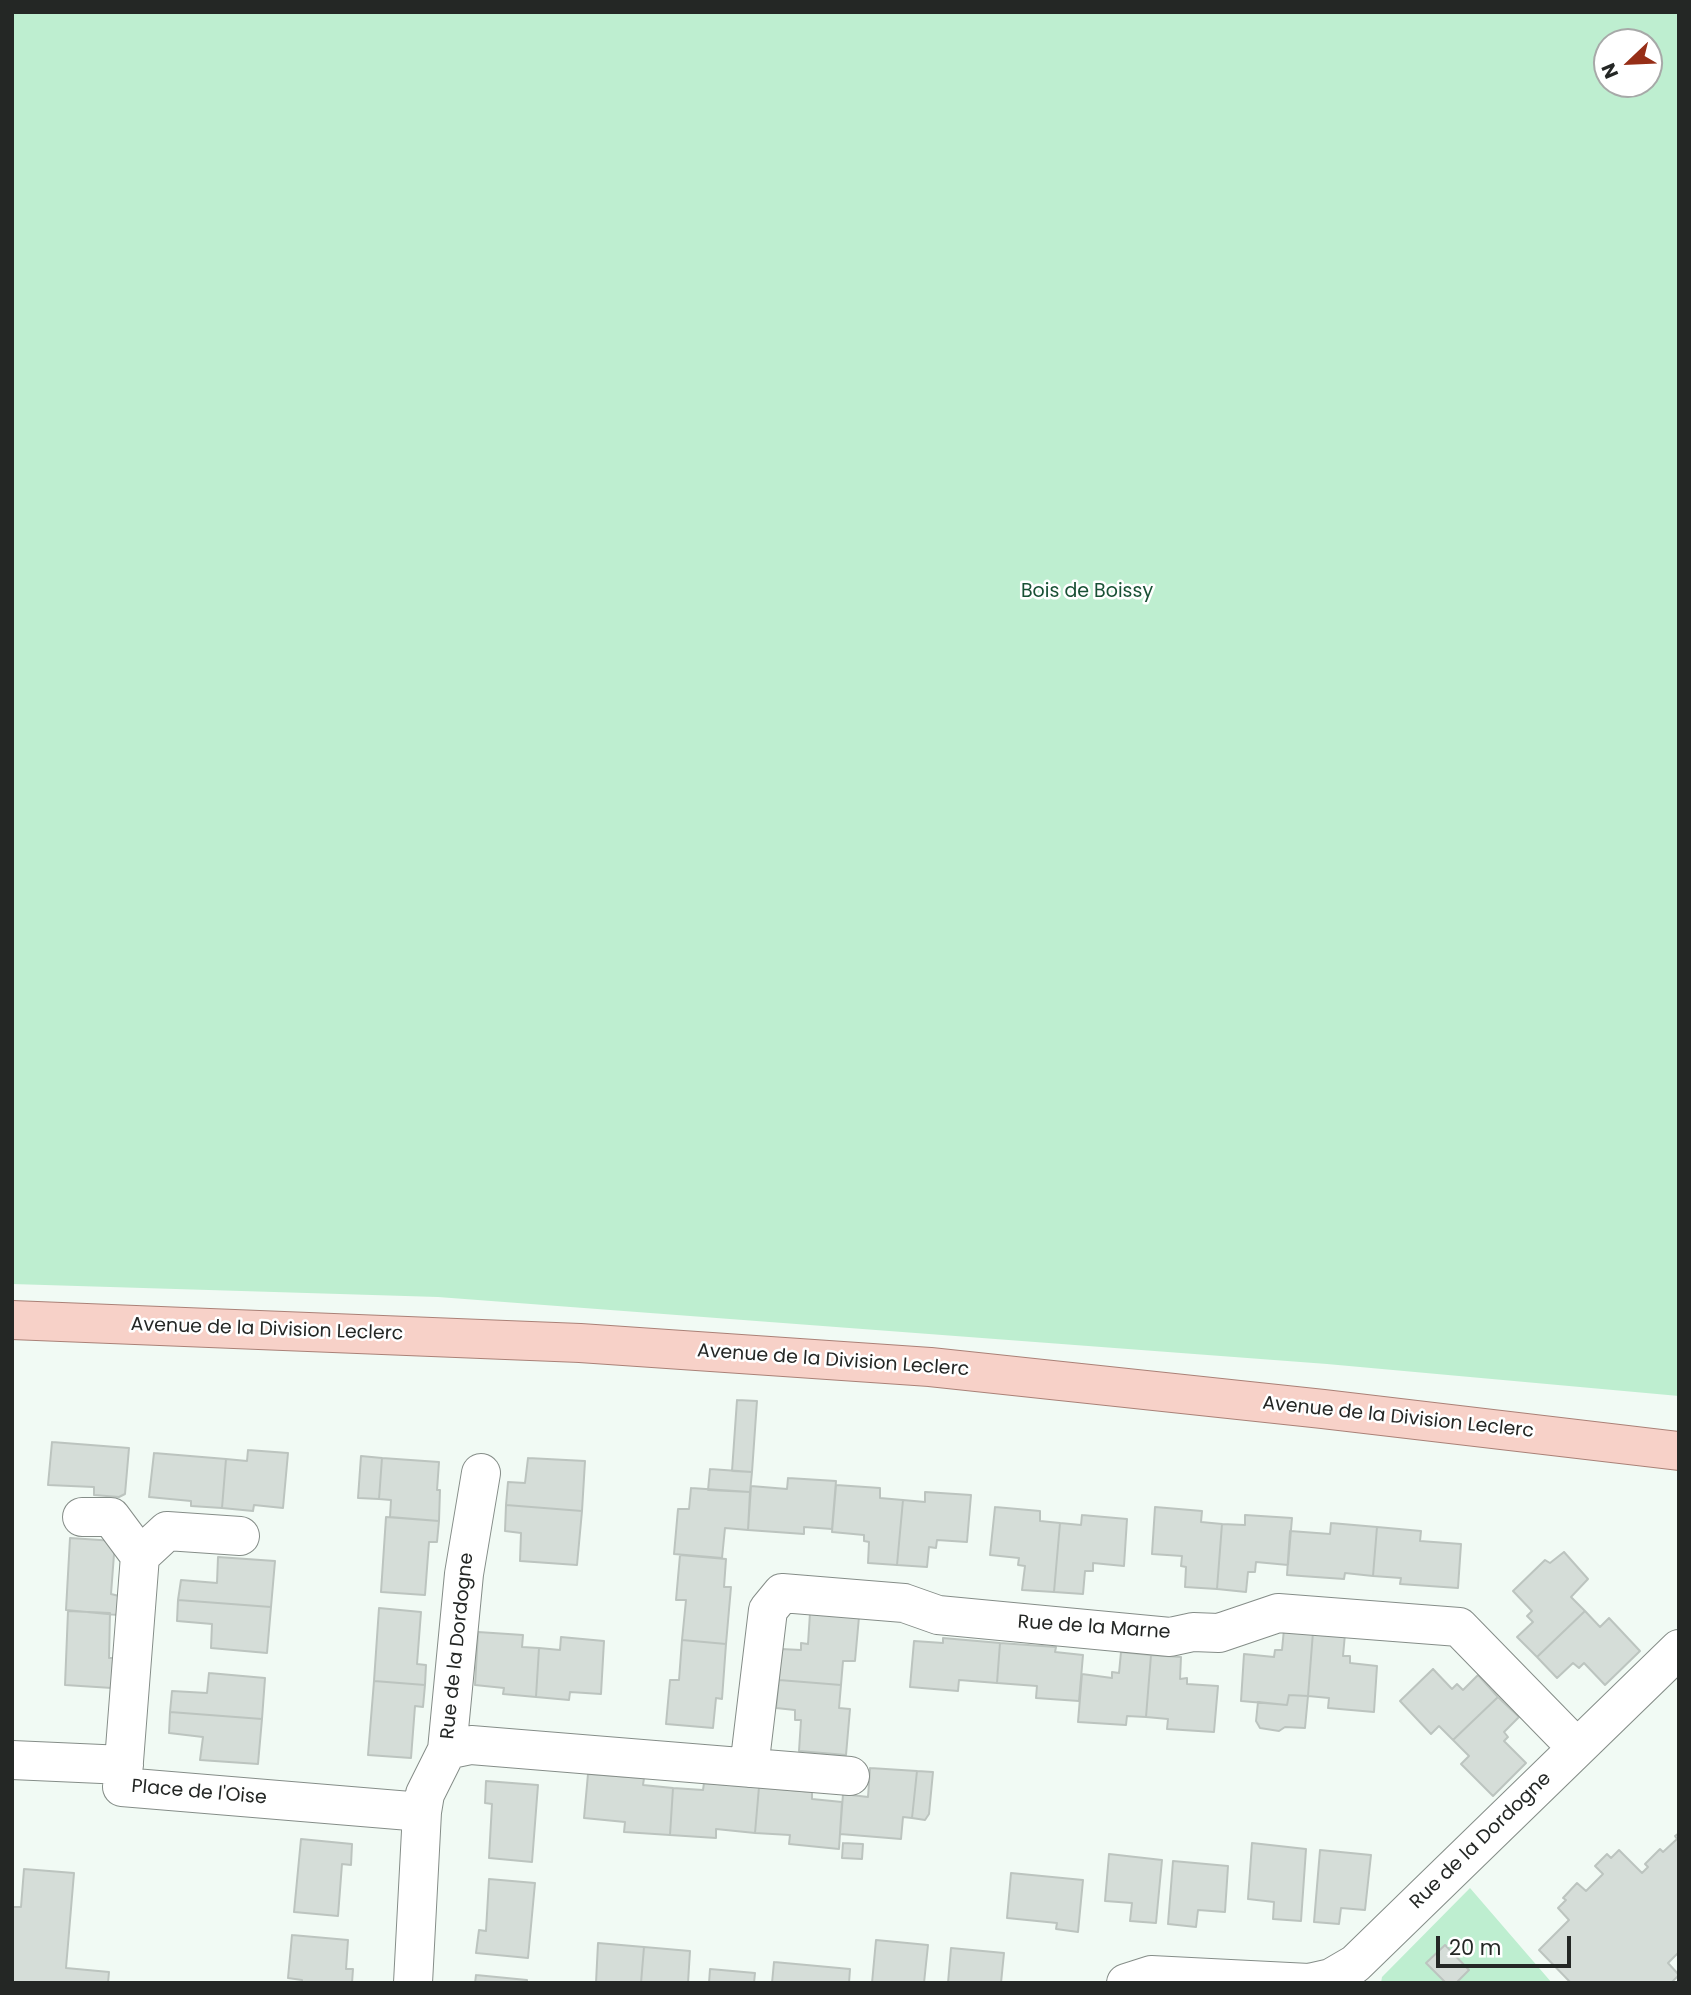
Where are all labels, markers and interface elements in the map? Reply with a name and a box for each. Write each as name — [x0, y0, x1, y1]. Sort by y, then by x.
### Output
north arrow — [1593, 28, 1663, 98]
text: N — [1595, 59, 1625, 82]
park label: Bois de Boissy — [1021, 581, 1153, 603]
street label: Avenue de la Division Leclerc — [130, 1314, 404, 1346]
street label: Avenue de la Division Leclerc — [696, 1340, 970, 1382]
street label: Avenue de la Division Leclerc — [1261, 1392, 1535, 1444]
street label: Rue de la Dordogne — [437, 1552, 479, 1740]
street label: Rue de la Marne — [1017, 1611, 1171, 1645]
street label: Rue de la Dordogne — [1406, 1768, 1556, 1914]
street label: Place de l'Oise — [130, 1776, 268, 1810]
scale bar — [1439, 1922, 1574, 1966]
text: 20 m — [1449, 1933, 1502, 1962]

